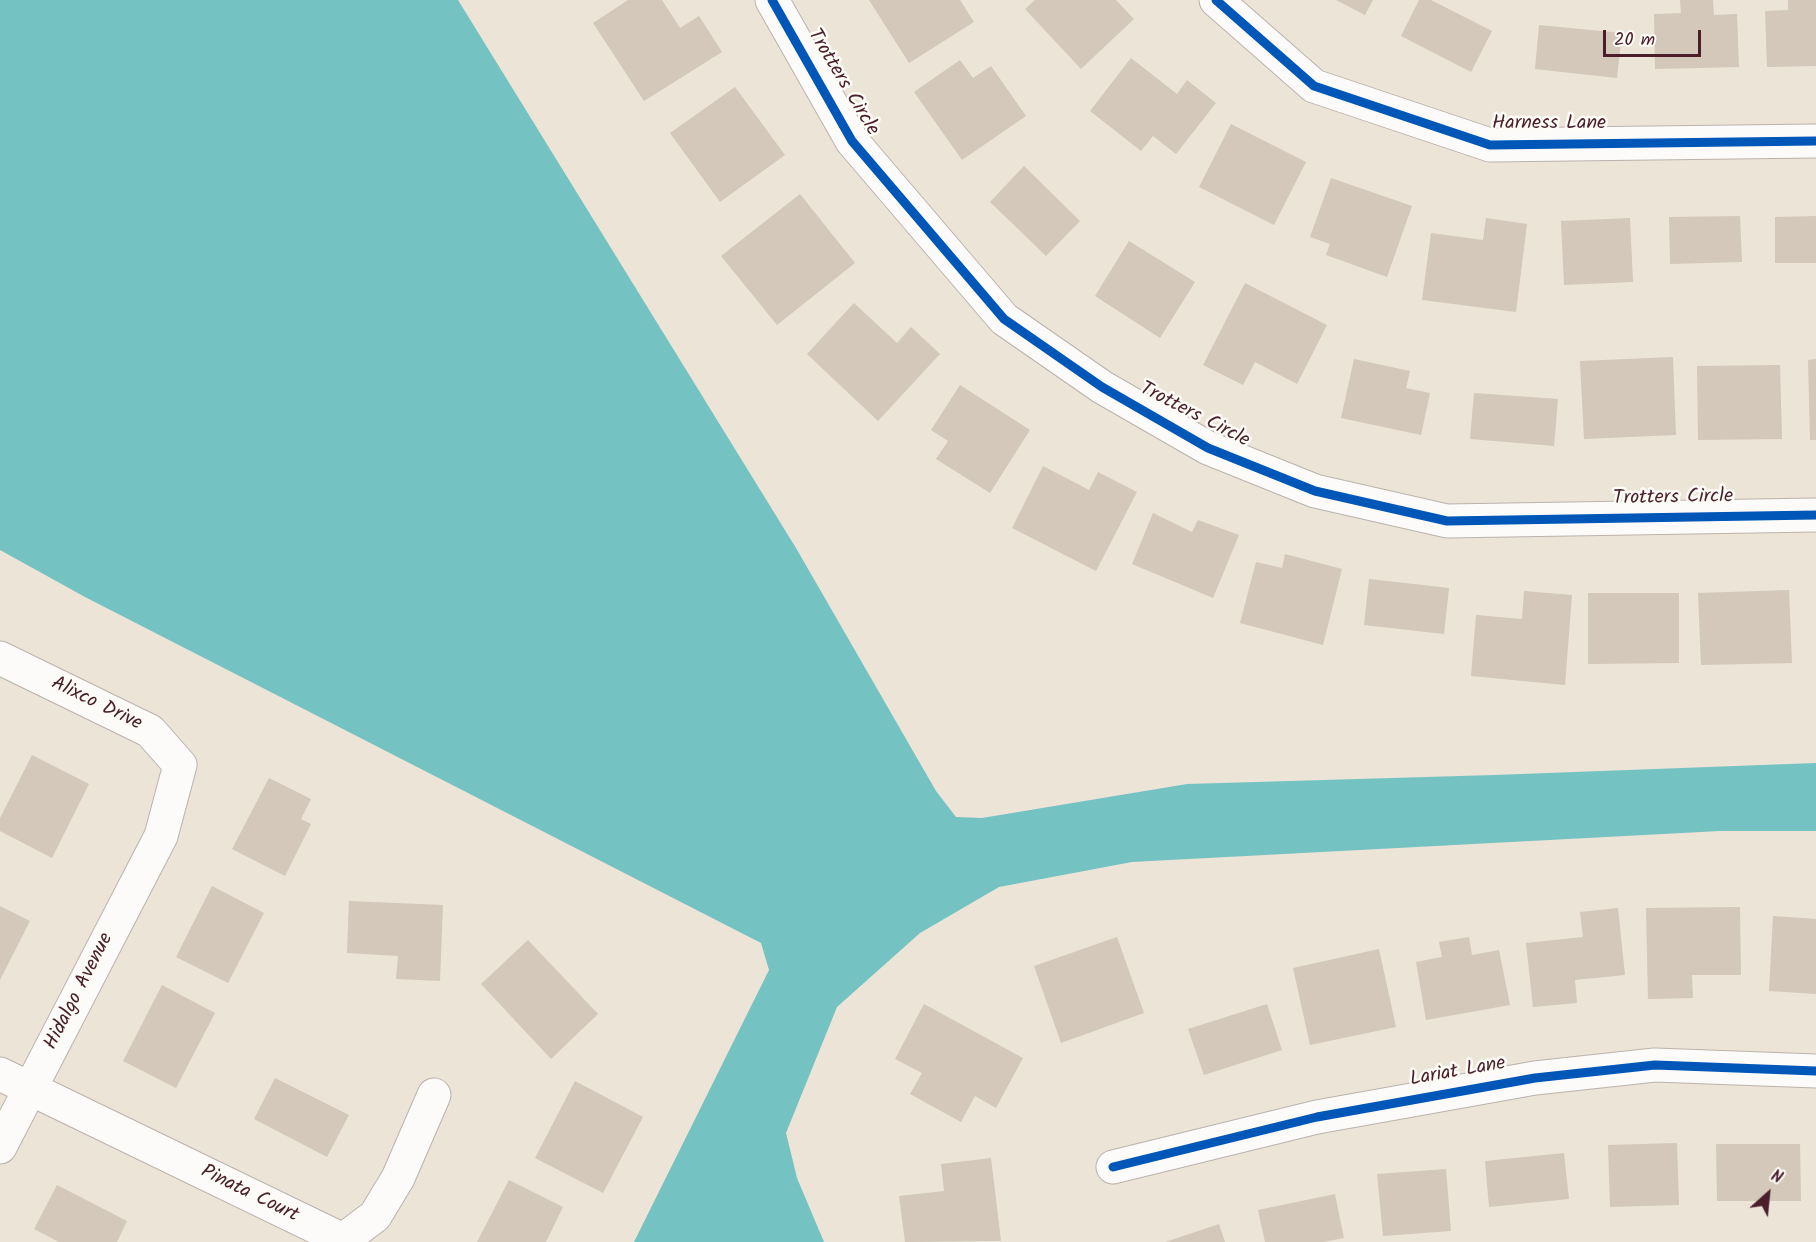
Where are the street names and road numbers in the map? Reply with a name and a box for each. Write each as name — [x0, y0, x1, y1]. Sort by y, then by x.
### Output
street label: Trotters Circle — [801, 25, 883, 141]
street label: Harness Lane — [1492, 113, 1606, 137]
street label: Trotters Circle — [1135, 378, 1253, 454]
street label: Trotters Circle — [1613, 486, 1733, 512]
street label: Alixco Drive — [47, 673, 145, 737]
street label: Hidalgo Avenue — [40, 930, 120, 1054]
street label: Lariat Lane — [1408, 1053, 1508, 1093]
street label: Pinata Court — [196, 1161, 302, 1229]

